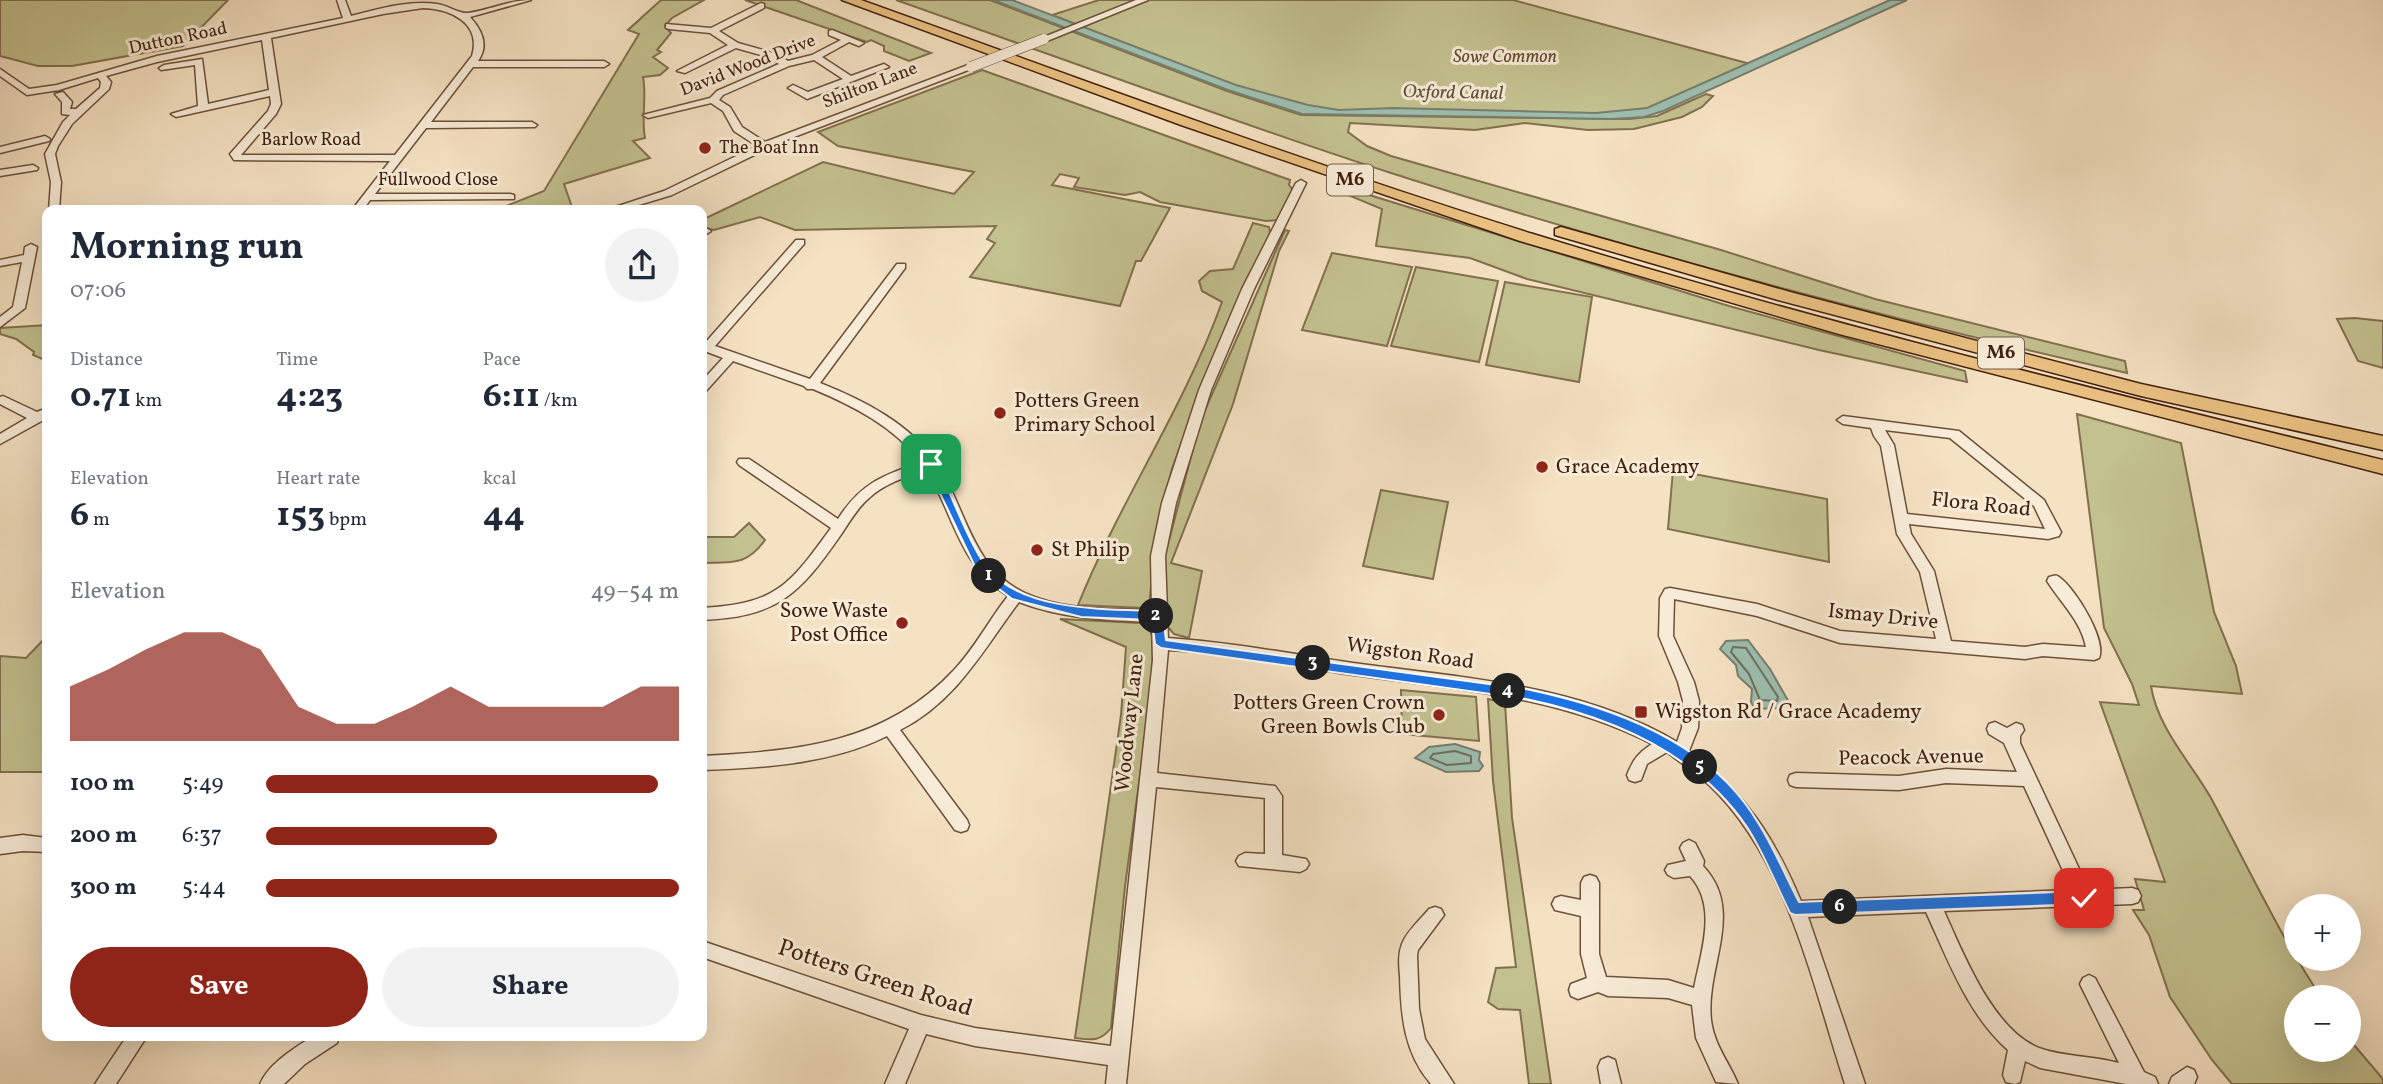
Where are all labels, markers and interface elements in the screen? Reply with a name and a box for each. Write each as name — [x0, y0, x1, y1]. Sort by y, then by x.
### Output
street label: Dutton Road — [126, 16, 230, 62]
street label: David Wood Drive — [677, 29, 819, 103]
park label: Sowe Common — [1453, 45, 1557, 70]
street label: Shilton Lane — [819, 56, 921, 116]
water label: Oxford Canal — [1402, 79, 1504, 107]
street label: Barlow Road — [261, 128, 361, 153]
place label: The Boat Inn — [719, 136, 820, 161]
marker: The Boat Inn — [697, 140, 713, 156]
road number: M6 — [1327, 164, 1373, 196]
street label: Fullwood Close — [378, 168, 498, 193]
text: Morning run — [70, 222, 304, 275]
button: share — [605, 228, 679, 302]
text: 07:06 — [70, 275, 126, 307]
road number: M6 — [1978, 338, 2024, 368]
text: Distance — [70, 347, 143, 373]
text: Time — [276, 347, 318, 373]
text: Pace — [483, 347, 521, 373]
text: 0.71 — [70, 373, 131, 421]
text: 4:23 — [276, 373, 343, 421]
text: 6:11 — [483, 373, 540, 421]
place label: Potters Green Primary School — [1014, 387, 1155, 440]
text: km — [131, 388, 162, 414]
text: /km — [540, 388, 578, 414]
marker: Potters Green Primary School — [992, 405, 1008, 421]
pin — [901, 434, 961, 494]
icon: arrive — [912, 445, 950, 483]
place label: Grace Academy — [1556, 453, 1700, 482]
marker: Grace Academy — [1534, 459, 1550, 475]
text: Elevation — [70, 466, 149, 492]
text: Heart rate — [276, 466, 360, 492]
text: kcal — [483, 466, 516, 492]
street label: Flora Road — [1930, 485, 2032, 525]
text: 6 — [70, 492, 89, 540]
text: 153 — [276, 492, 325, 540]
text: 44 — [483, 492, 525, 540]
text: m — [89, 507, 110, 533]
text: bpm — [325, 507, 367, 533]
place label: St Philip — [1051, 536, 1130, 565]
marker: St Philip — [1029, 542, 1045, 558]
pin: 1 — [972, 558, 1006, 594]
text: 1 — [985, 562, 992, 588]
text: Elevation — [70, 576, 166, 608]
text: 49–54 m — [591, 576, 679, 608]
place label: Sowe Waste Post Office — [780, 597, 888, 650]
street label: Ismay Drive — [1826, 597, 1940, 637]
pin: 2 — [1138, 598, 1174, 634]
text: 2 — [1151, 602, 1160, 628]
marker: Sowe Waste Post Office — [894, 615, 910, 631]
street label: Wigston Road — [1344, 631, 1476, 677]
pin: 3 — [1296, 646, 1330, 680]
text: 3 — [1308, 649, 1317, 675]
street label: Woodway Lane — [1108, 652, 1152, 794]
pin: 4 — [1490, 674, 1526, 708]
text: 4 — [1502, 677, 1513, 703]
place label: Potters Green Crown Green Bowls Club — [1233, 689, 1425, 742]
place label: Wigston Rd / Grace Academy — [1655, 698, 1922, 727]
marker: Wigston Rd / Grace Academy — [1633, 704, 1649, 720]
marker: Potters Green Crown Green Bowls Club — [1431, 707, 1447, 723]
street label: Peacock Avenue — [1838, 742, 1984, 774]
pin: 5 — [1682, 750, 1718, 784]
text: 5 — [1695, 753, 1704, 779]
text: 100 m — [70, 768, 135, 800]
text: 5:49 — [182, 768, 223, 800]
text: 200 m — [70, 820, 137, 852]
text: 6:37 — [182, 820, 222, 852]
pin — [2054, 868, 2114, 928]
text: 300 m — [70, 872, 137, 904]
text: 5:44 — [182, 872, 226, 904]
icon: check — [2065, 879, 2103, 917]
pin: 6 — [1822, 890, 1857, 925]
text: 6 — [1834, 893, 1845, 919]
map controls — [2284, 894, 2361, 1062]
button: + — [2284, 894, 2361, 971]
street label: Potters Green Road — [773, 932, 977, 1026]
button: Save — [70, 947, 368, 1027]
button: Share — [382, 947, 679, 1027]
button: − — [2284, 985, 2361, 1062]

